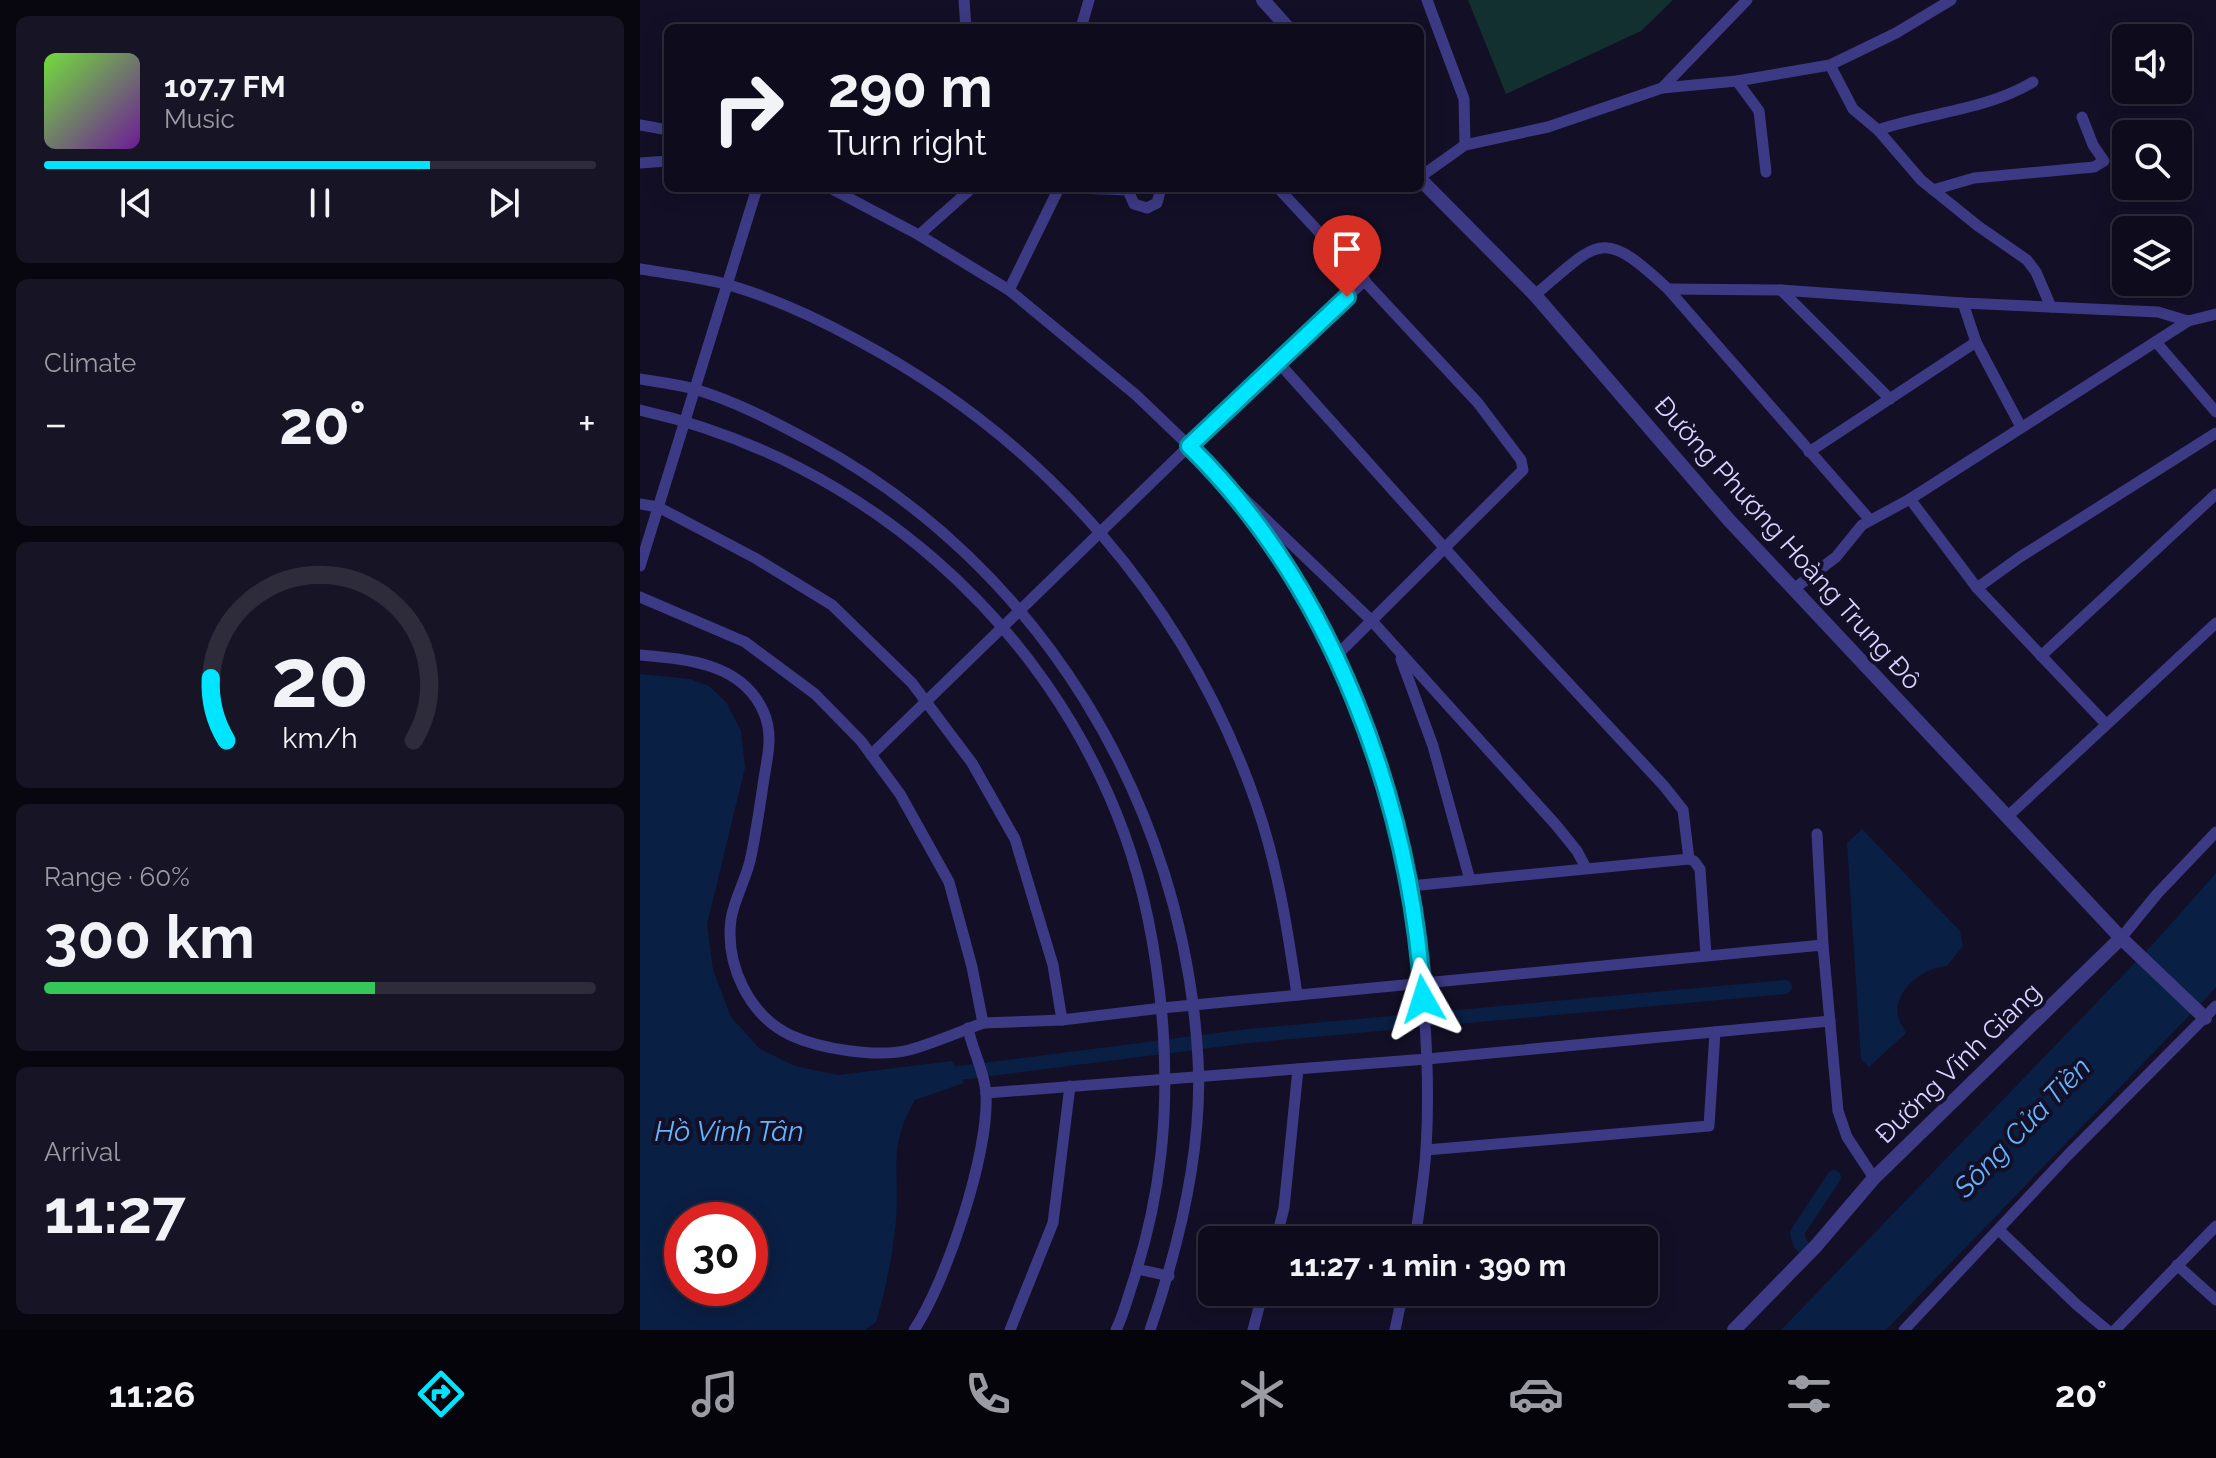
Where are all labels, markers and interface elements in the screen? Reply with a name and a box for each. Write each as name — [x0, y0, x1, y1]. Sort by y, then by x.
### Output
map controls — [2112, 24, 2192, 296]
button: sound — [2112, 24, 2192, 104]
text: 290 m — [828, 54, 993, 120]
icon: right — [696, 56, 800, 160]
text: 107.7 FM — [164, 69, 286, 104]
text: Music — [164, 104, 235, 134]
button: search — [2112, 120, 2192, 200]
text: Turn right — [828, 121, 987, 163]
icon: previous — [114, 181, 158, 225]
icon: pause — [298, 181, 342, 225]
icon: next — [482, 181, 526, 225]
pin — [1313, 215, 1381, 297]
button: layers — [2112, 216, 2192, 296]
icon: arrive — [1325, 227, 1369, 271]
text: Climate — [44, 348, 136, 378]
text: 20° — [279, 388, 366, 458]
street label: Đường Phượng Hoàng Trung Đô — [1649, 390, 1927, 696]
text: − — [44, 398, 68, 449]
text: + — [578, 398, 596, 449]
text: 20 — [271, 629, 369, 726]
text: km/h — [282, 721, 358, 755]
text: Range · 60% — [44, 862, 190, 892]
text: 300 km — [44, 902, 255, 972]
position arrow — [1381, 957, 1465, 1041]
street label: Đường Vĩnh Giang — [1869, 977, 2047, 1149]
water label: Sông Cửa Tiền — [1947, 1051, 2097, 1205]
water label: Hồ Vinh Tân — [654, 1115, 804, 1148]
text: Arrival — [44, 1137, 120, 1167]
text: 11:27 — [44, 1177, 186, 1247]
speed limit sign: 30 — [664, 1202, 768, 1306]
text: 11:27 · 1 min · 390 m — [1290, 1248, 1566, 1283]
icon: directions — [413, 1366, 469, 1422]
icon: music — [687, 1366, 743, 1422]
icon: phone — [960, 1366, 1016, 1422]
icon: climate — [1234, 1366, 1290, 1422]
icon: car — [1508, 1366, 1564, 1422]
icon: filters — [1781, 1366, 1837, 1422]
text: 11:26 — [109, 1373, 195, 1415]
text: 20° — [2055, 1373, 2107, 1415]

